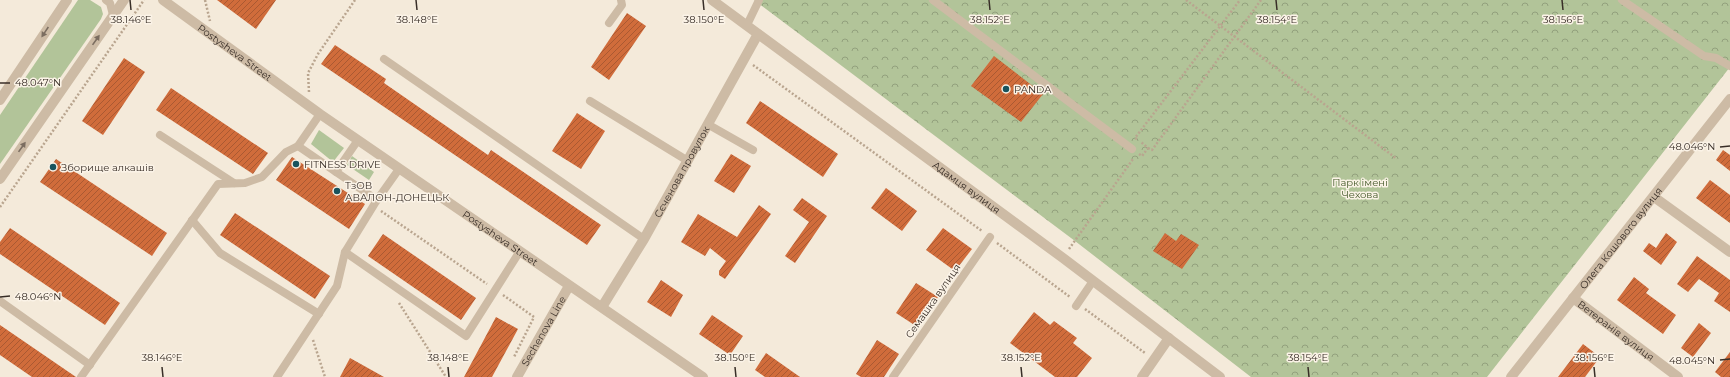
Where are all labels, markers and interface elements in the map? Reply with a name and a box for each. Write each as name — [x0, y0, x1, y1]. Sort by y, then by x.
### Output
text: 38.146°E — [110, 13, 152, 26]
text: 38.148°E — [396, 13, 438, 26]
text: 38.150°E — [684, 13, 725, 26]
text: 38.152°E — [970, 13, 1010, 26]
text: 38.154°E — [1257, 13, 1298, 26]
text: 38.156°E — [1543, 13, 1583, 26]
street label: Postysheva Street — [195, 21, 275, 84]
one-way arrow — [41, 27, 49, 38]
one-way arrow — [92, 34, 100, 45]
text: 48.047°N — [15, 76, 61, 89]
place label: PANDA — [1014, 83, 1052, 96]
marker: PANDA — [1001, 84, 1011, 94]
street label: Сєченова провулок — [651, 124, 712, 220]
text: 48.046°N — [1669, 140, 1715, 153]
one-way arrow — [18, 141, 26, 152]
place label: FITNESS DRIVE — [304, 158, 381, 171]
street label: Адамця вулиця — [930, 158, 1003, 216]
marker: FITNESS DRIVE — [291, 159, 301, 169]
place label: Зборище алкашів — [61, 161, 154, 174]
marker: Зборище алкашів — [48, 162, 58, 172]
park label: Парк імені Чехова — [1332, 176, 1388, 201]
place label: ТзОВ АВАЛОН-ДОНЕЦЬК — [345, 179, 449, 204]
street label: Олега Кошового вулиця — [1576, 184, 1665, 292]
marker: ТзОВ АВАЛОН-ДОНЕЦЬК — [332, 186, 342, 196]
street label: Postysheva Street — [460, 207, 541, 268]
street label: Семашка вулиця — [902, 261, 964, 341]
text: 48.046°N — [15, 290, 61, 303]
street label: Sechenova Line — [518, 294, 568, 368]
street label: Ветеранів вулиця — [1575, 297, 1657, 363]
text: 38.146°E — [141, 351, 183, 364]
text: 38.148°E — [427, 351, 469, 364]
text: 38.150°E — [715, 351, 756, 364]
text: 38.152°E — [1001, 351, 1041, 364]
text: 38.154°E — [1288, 351, 1329, 364]
text: 38.156°E — [1574, 351, 1614, 364]
text: 48.045°N — [1669, 354, 1715, 367]

